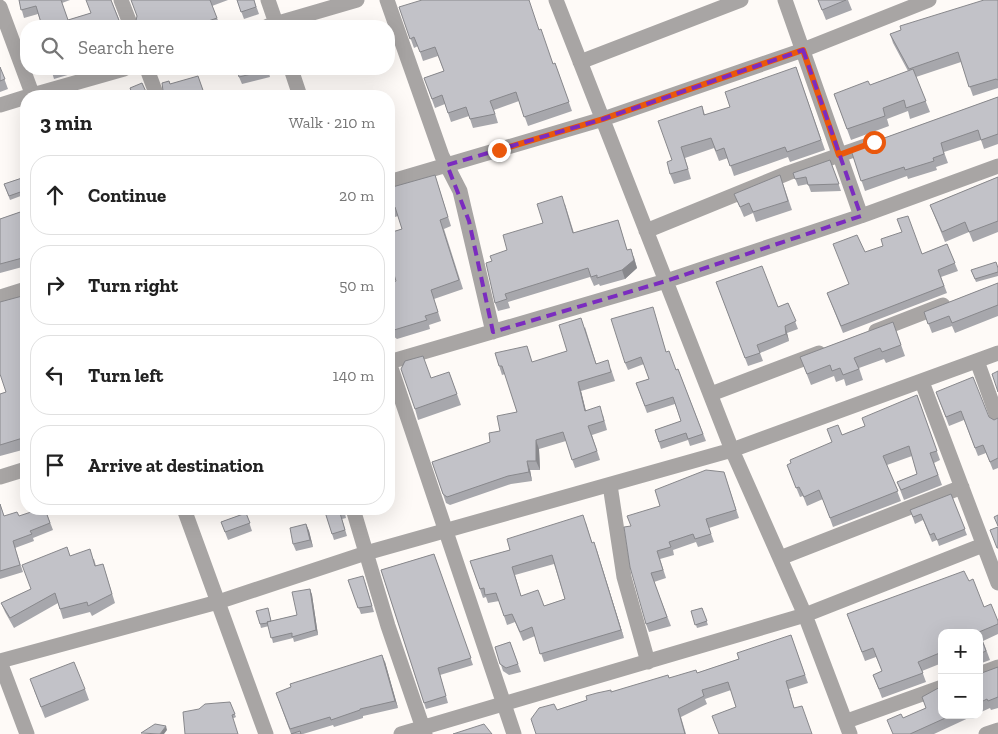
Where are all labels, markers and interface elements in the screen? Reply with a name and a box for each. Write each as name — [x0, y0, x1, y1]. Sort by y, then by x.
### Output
search box — [20, 20, 395, 75]
icon: search — [38, 34, 66, 62]
text: Search here — [78, 36, 174, 59]
text: 3 min — [40, 110, 92, 135]
text: Walk · 210 m — [289, 113, 375, 132]
route start — [863, 131, 886, 154]
route end — [488, 139, 511, 162]
icon: ahead — [41, 181, 69, 209]
text: Continue — [88, 184, 166, 207]
text: 20 m — [339, 186, 374, 205]
icon: right — [41, 271, 69, 299]
text: Turn right — [88, 274, 178, 297]
text: 50 m — [339, 276, 374, 295]
icon: left — [41, 361, 69, 389]
text: Turn left — [88, 364, 163, 387]
text: 140 m — [333, 366, 374, 385]
icon: arrive — [41, 451, 69, 479]
text: Arrive at destination — [88, 454, 264, 477]
map controls — [938, 629, 983, 719]
button: + — [938, 629, 983, 674]
button: − — [938, 674, 983, 719]

